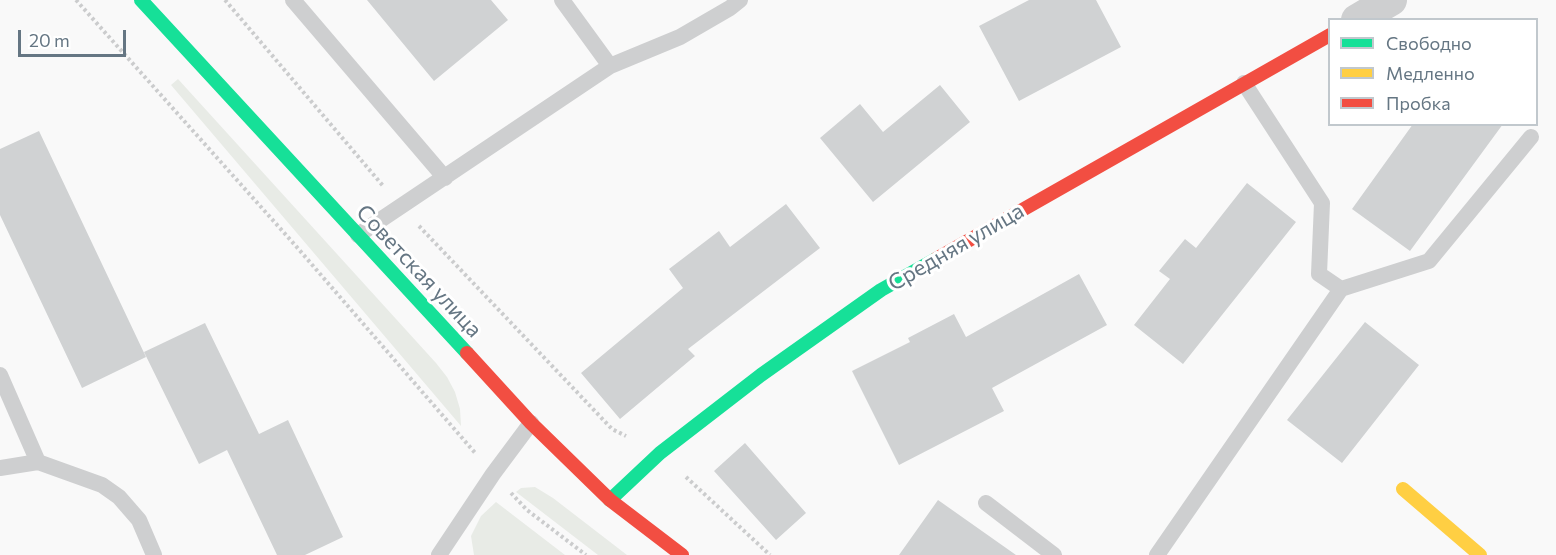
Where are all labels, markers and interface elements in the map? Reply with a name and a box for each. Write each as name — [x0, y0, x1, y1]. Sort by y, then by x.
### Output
scale bar — [21, 18, 129, 56]
legend — [1328, 18, 1538, 126]
text: 20 m — [29, 29, 70, 51]
text: Свободно — [1386, 32, 1472, 54]
text: Медленно — [1386, 62, 1475, 84]
text: Пробка — [1386, 92, 1451, 114]
street label: Средняя улица — [883, 197, 1029, 297]
street label: Советская улица — [351, 199, 487, 343]

